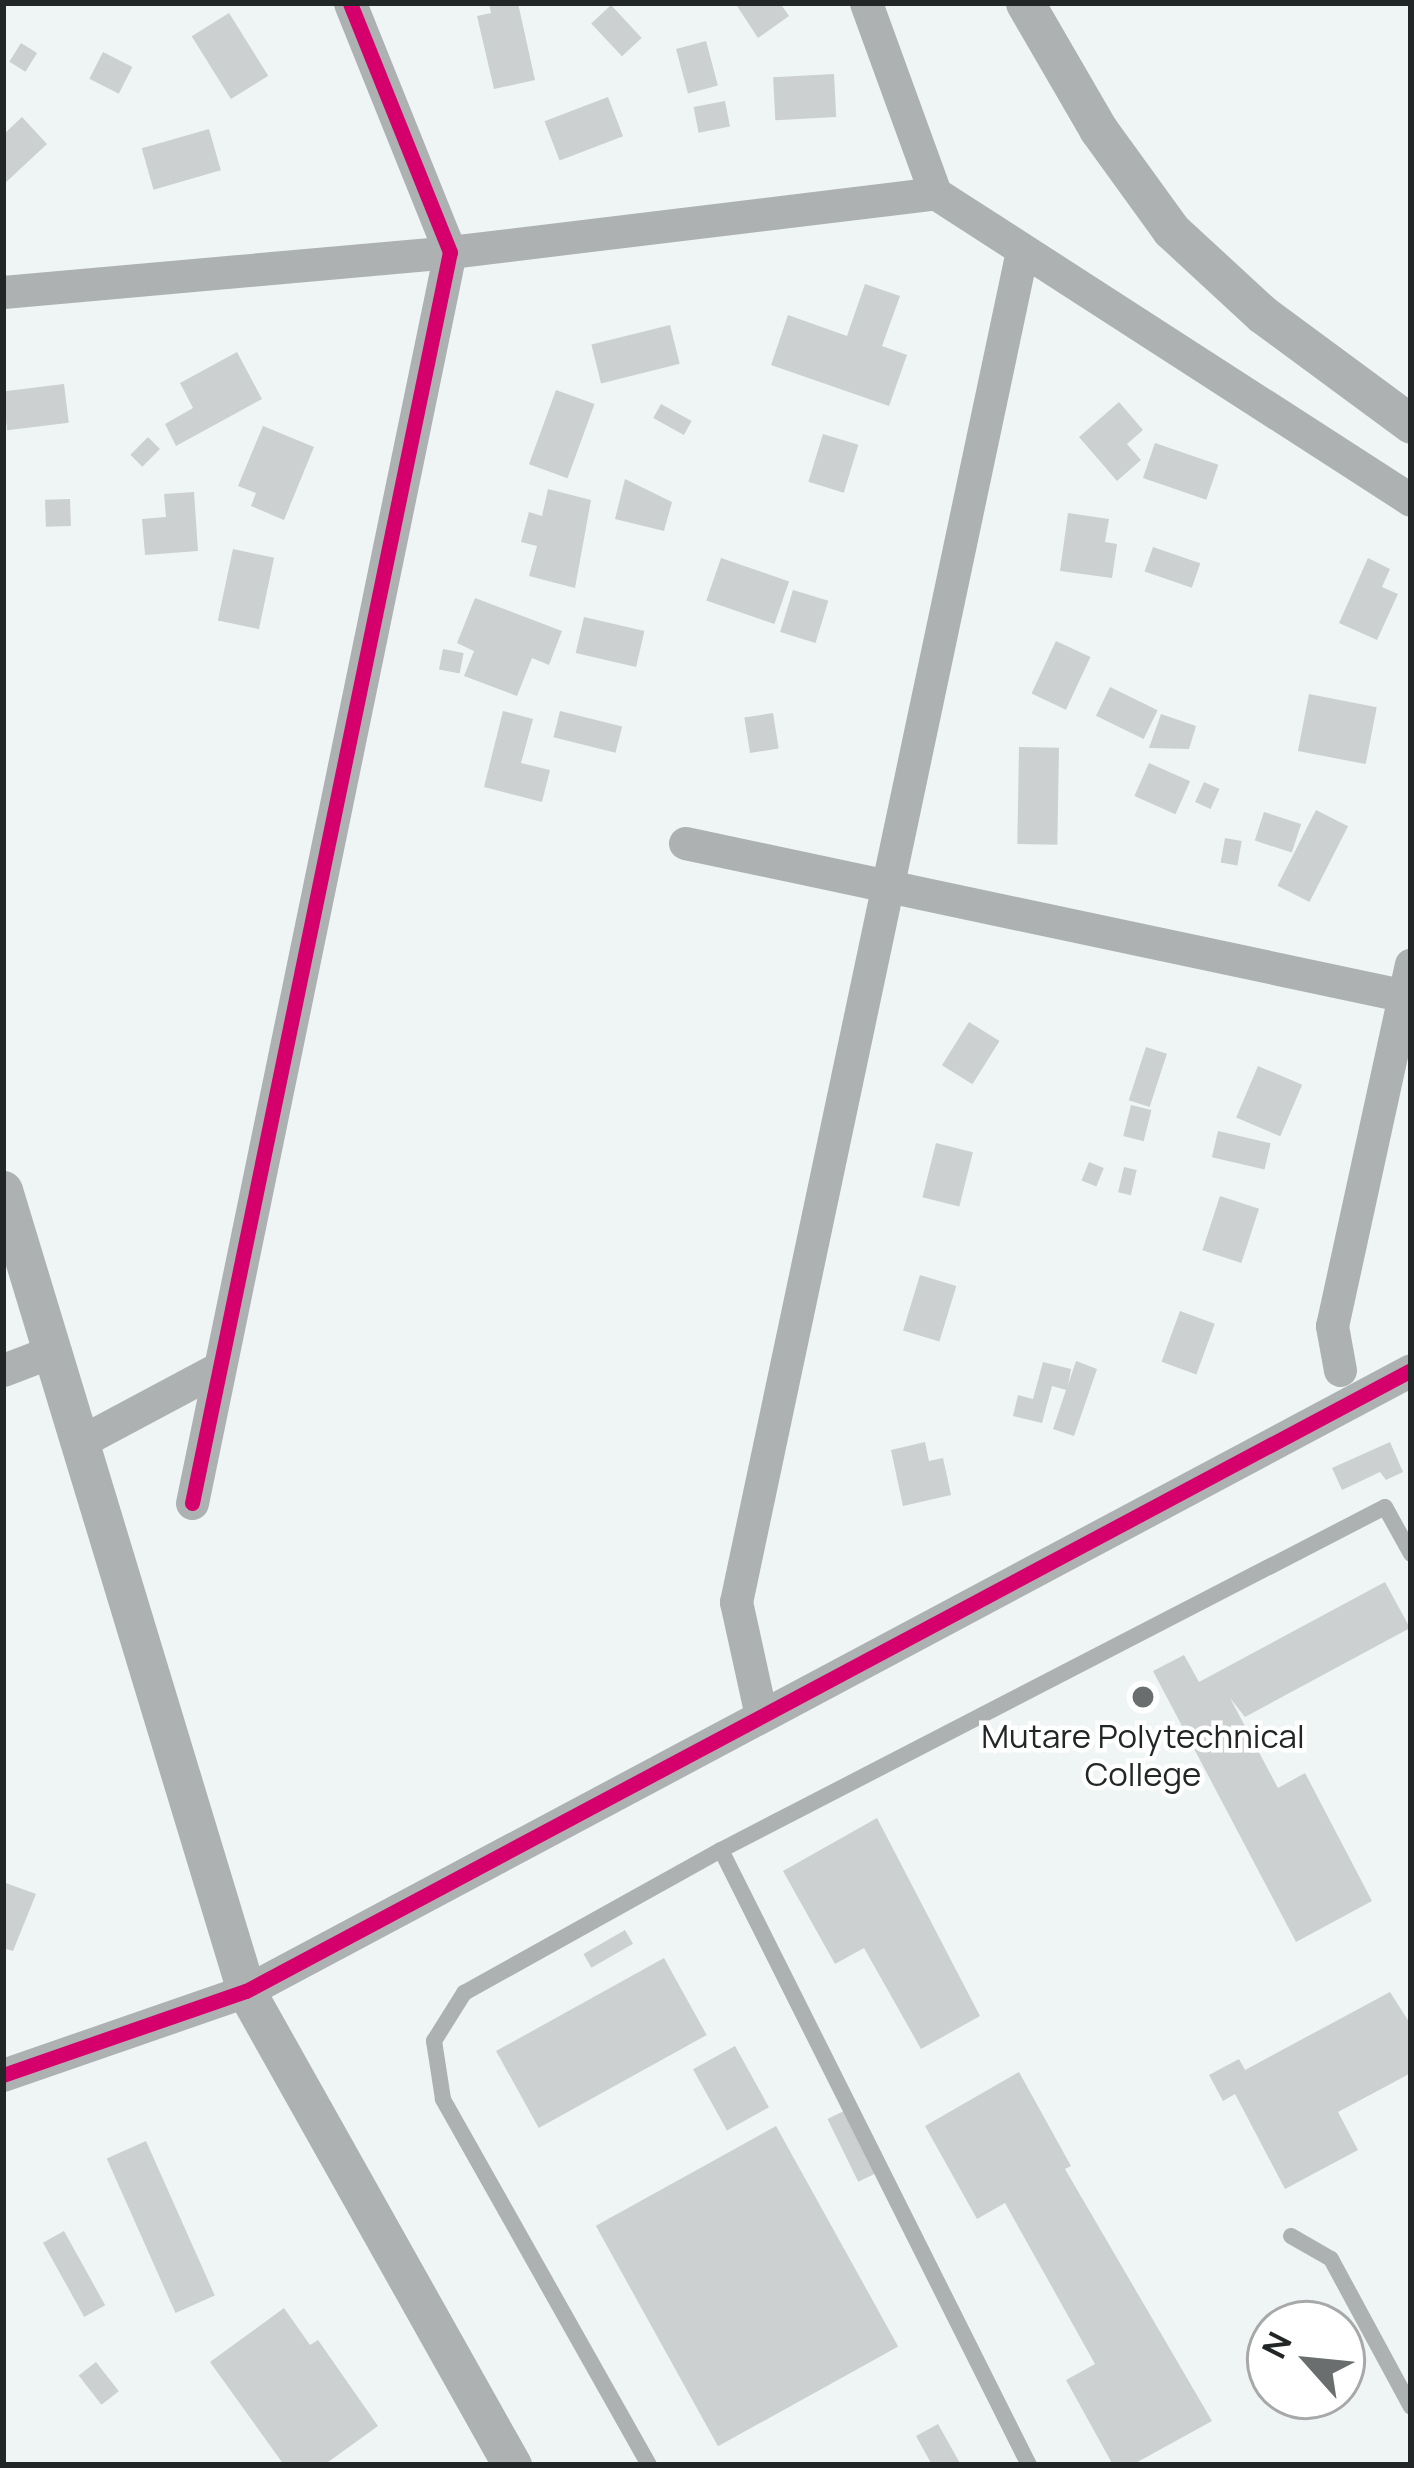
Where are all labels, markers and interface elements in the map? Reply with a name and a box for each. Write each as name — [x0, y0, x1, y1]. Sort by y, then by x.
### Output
marker: Mutare Polytechnical College — [1130, 1684, 1156, 1710]
place label: Mutare Polytechnical College — [981, 1716, 1305, 1794]
north arrow — [1246, 2300, 1366, 2420]
text: N — [1251, 2324, 1302, 2366]

